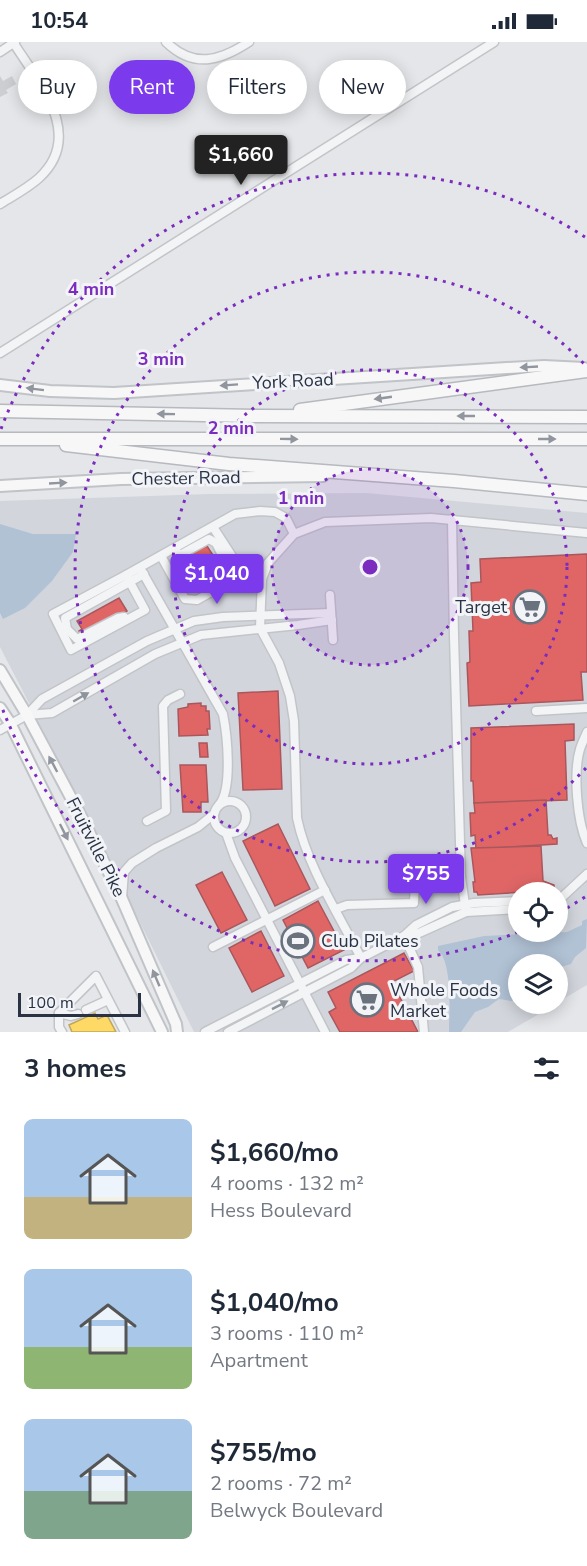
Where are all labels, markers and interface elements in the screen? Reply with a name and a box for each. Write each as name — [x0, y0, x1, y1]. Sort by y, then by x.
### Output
text: 10:54 — [30, 6, 88, 36]
chip: Buy — [18, 60, 97, 114]
chip: Rent — [109, 60, 195, 114]
chip: Filters — [207, 60, 307, 114]
chip: New — [319, 60, 406, 114]
pin: $1,660 — [192, 135, 290, 186]
text: $1,660 — [209, 141, 273, 168]
text: 4 min — [68, 277, 114, 301]
text: 3 min — [138, 347, 184, 371]
one-way arrow — [519, 362, 538, 372]
street label: York Road — [251, 367, 334, 395]
one-way arrow — [220, 381, 239, 390]
one-way arrow — [25, 385, 44, 394]
one-way arrow — [374, 394, 393, 403]
one-way arrow — [156, 410, 175, 419]
one-way arrow — [456, 411, 475, 421]
text: 2 min — [208, 416, 254, 440]
one-way arrow — [280, 434, 299, 444]
one-way arrow — [538, 434, 557, 444]
street label: Chester Road — [131, 465, 241, 491]
one-way arrow — [49, 478, 68, 487]
text: 1 min — [278, 486, 324, 510]
pin: $1,040 — [168, 554, 266, 605]
centre of rings — [360, 557, 380, 577]
text: $1,040 — [185, 560, 249, 587]
supermarket icon: Target — [512, 589, 548, 625]
place label: Target — [455, 595, 508, 619]
one-way arrow — [73, 692, 90, 702]
one-way arrow — [49, 756, 58, 773]
street label: Fruitville Pike — [61, 793, 131, 901]
one-way arrow — [60, 823, 69, 840]
pin: $755 — [390, 854, 462, 905]
text: $755 — [402, 860, 450, 887]
map controls — [508, 882, 568, 1014]
button: locate — [508, 882, 568, 942]
sports icon: Club Pilates — [280, 923, 316, 959]
place label: Club Pilates — [321, 929, 419, 953]
button: layers — [508, 954, 568, 1014]
one-way arrow — [152, 969, 161, 986]
place label: Whole Foods Market — [390, 978, 498, 1023]
supermarket icon: Whole Foods Market — [349, 982, 385, 1018]
scale bar — [18, 990, 141, 1018]
text: 100 m — [27, 992, 74, 1014]
one-way arrow — [272, 1000, 289, 1010]
text: 3 homes — [24, 1051, 126, 1086]
icon: filters — [530, 1052, 563, 1085]
text: $1,660/mo — [210, 1135, 339, 1170]
icon: home — [72, 1143, 144, 1215]
text: 4 rooms · 132 m² — [210, 1170, 364, 1197]
text: Hess Boulevard — [210, 1197, 352, 1224]
text: $1,040/mo — [210, 1285, 339, 1320]
icon: home — [72, 1293, 144, 1365]
text: 3 rooms · 110 m² — [210, 1320, 364, 1347]
text: Apartment — [210, 1347, 308, 1374]
text: $755/mo — [210, 1435, 317, 1470]
icon: home — [72, 1443, 144, 1515]
text: 2 rooms · 72 m² — [210, 1470, 352, 1497]
text: Belwyck Boulevard — [210, 1497, 383, 1524]

